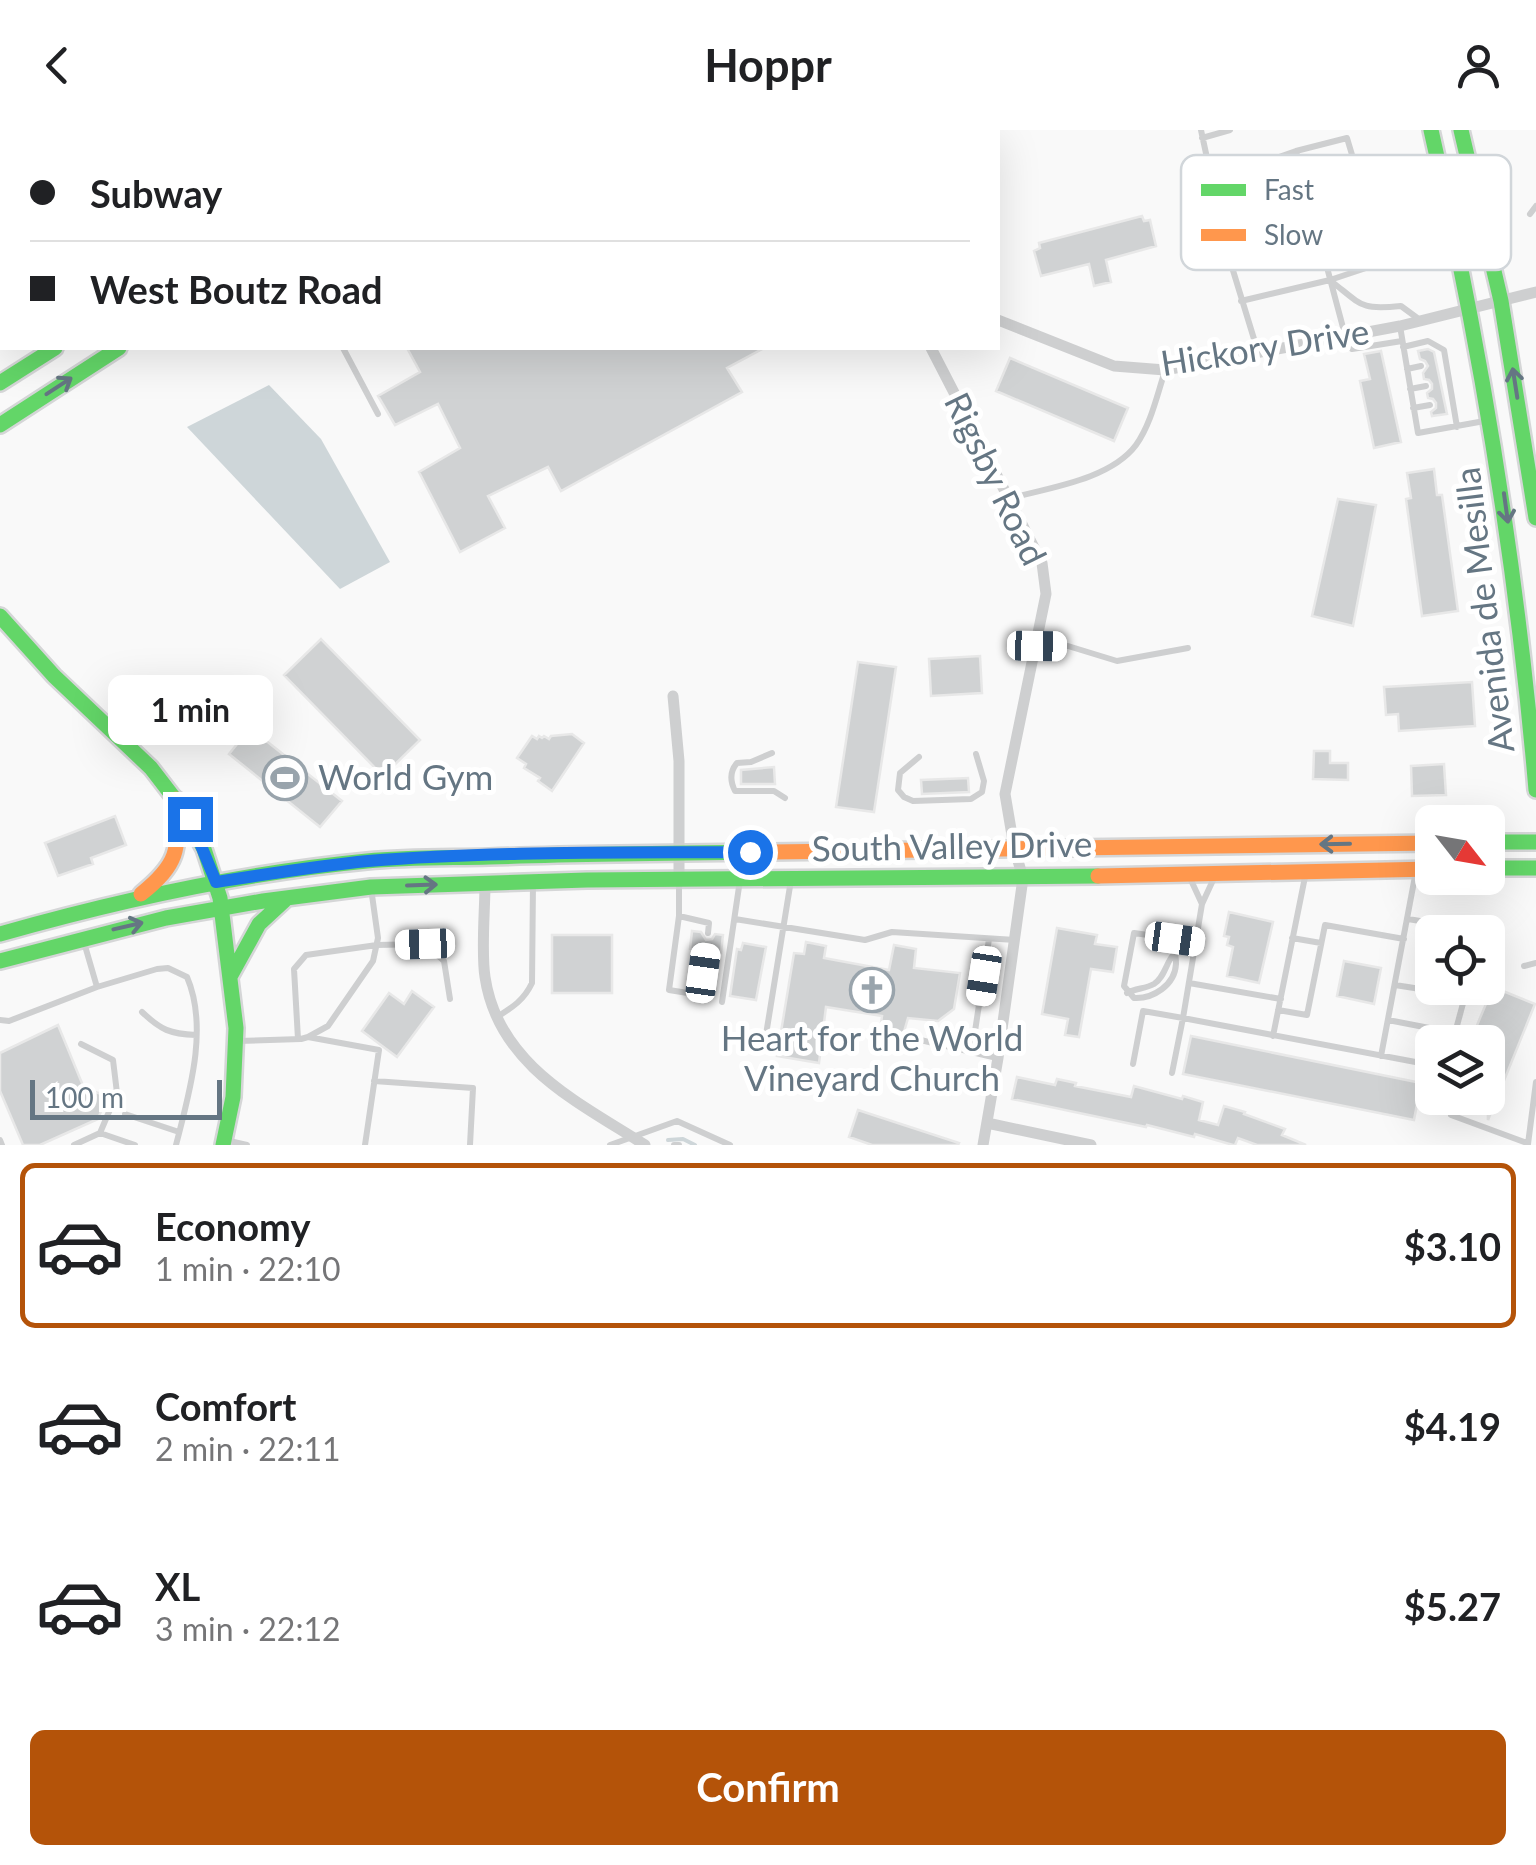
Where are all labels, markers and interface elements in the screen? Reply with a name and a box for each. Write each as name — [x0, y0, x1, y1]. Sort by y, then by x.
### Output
icon: back — [30, 38, 85, 93]
text: Hoppr — [704, 38, 832, 92]
icon: person — [1451, 38, 1506, 93]
legend — [1181, 155, 1511, 270]
text: Subway — [90, 170, 222, 216]
text: Fast — [1264, 172, 1314, 206]
text: Slow — [1264, 217, 1323, 251]
text: West Boutz Road — [90, 266, 383, 312]
street label: Hickory Drive — [1157, 309, 1372, 383]
one-way arrow — [1505, 367, 1524, 400]
one-way arrow — [44, 375, 73, 396]
street label: Rigsby Road — [937, 385, 1057, 571]
street label: Avenida de Mesilla — [1445, 465, 1521, 755]
one-way arrow — [1497, 491, 1515, 523]
car — [1007, 630, 1067, 662]
callout: 1 min — [108, 674, 272, 744]
text: 1 min — [151, 690, 230, 729]
sports icon: World Gym — [262, 755, 308, 801]
place label: World Gym — [318, 755, 493, 797]
route end — [168, 797, 213, 842]
north arrow — [1415, 805, 1505, 895]
map controls — [1415, 805, 1505, 1115]
street label: South Valley Drive — [811, 822, 1093, 868]
route start — [728, 830, 773, 875]
one-way arrow — [1320, 834, 1352, 854]
one-way arrow — [405, 875, 437, 894]
button: locate — [1415, 915, 1505, 1005]
one-way arrow — [111, 916, 143, 934]
car — [1143, 920, 1207, 958]
car — [394, 928, 456, 960]
car — [684, 941, 722, 1005]
car — [964, 944, 1004, 1008]
church icon: Heart for the World Vineyard Church — [849, 967, 895, 1013]
place label: Heart for the World Vineyard Church — [721, 1016, 1023, 1098]
button: layers — [1415, 1025, 1505, 1115]
scale bar — [30, 1075, 222, 1120]
text: 100 m — [45, 1080, 124, 1114]
icon: car — [35, 1201, 125, 1291]
text: Economy — [155, 1203, 310, 1249]
text: $3.10 — [1404, 1223, 1501, 1269]
text: 1 min · 22:10 — [155, 1249, 341, 1288]
icon: car — [35, 1381, 125, 1471]
text: Comfort — [155, 1383, 296, 1429]
text: $4.19 — [1404, 1403, 1501, 1449]
text: 2 min · 22:11 — [155, 1429, 341, 1468]
icon: car — [35, 1561, 125, 1651]
text: XL — [155, 1563, 200, 1609]
text: $5.27 — [1404, 1583, 1501, 1629]
text: 3 min · 22:12 — [155, 1609, 341, 1648]
button: Confirm — [30, 1730, 1506, 1845]

